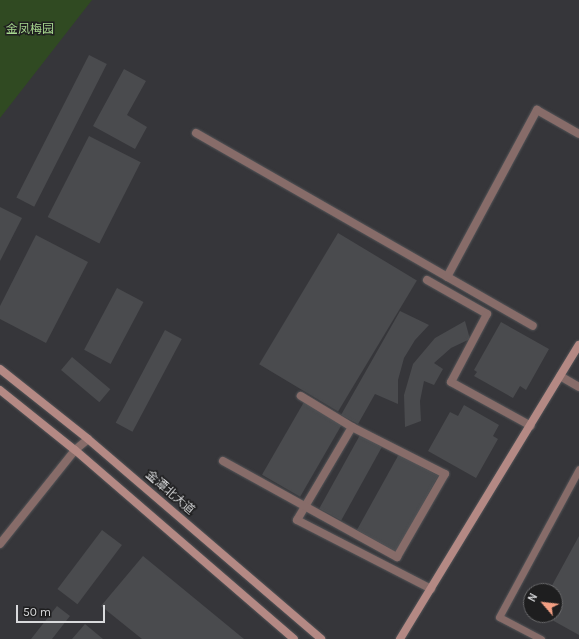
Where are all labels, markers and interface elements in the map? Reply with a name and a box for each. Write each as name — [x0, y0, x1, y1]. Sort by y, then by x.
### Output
park label: 金凤梅园 — [6, 23, 54, 37]
street label: 金潭北大道 — [143, 468, 197, 518]
north arrow — [523, 583, 563, 623]
text: N — [525, 591, 540, 604]
scale bar — [18, 597, 107, 623]
text: 50 m — [23, 605, 51, 619]

